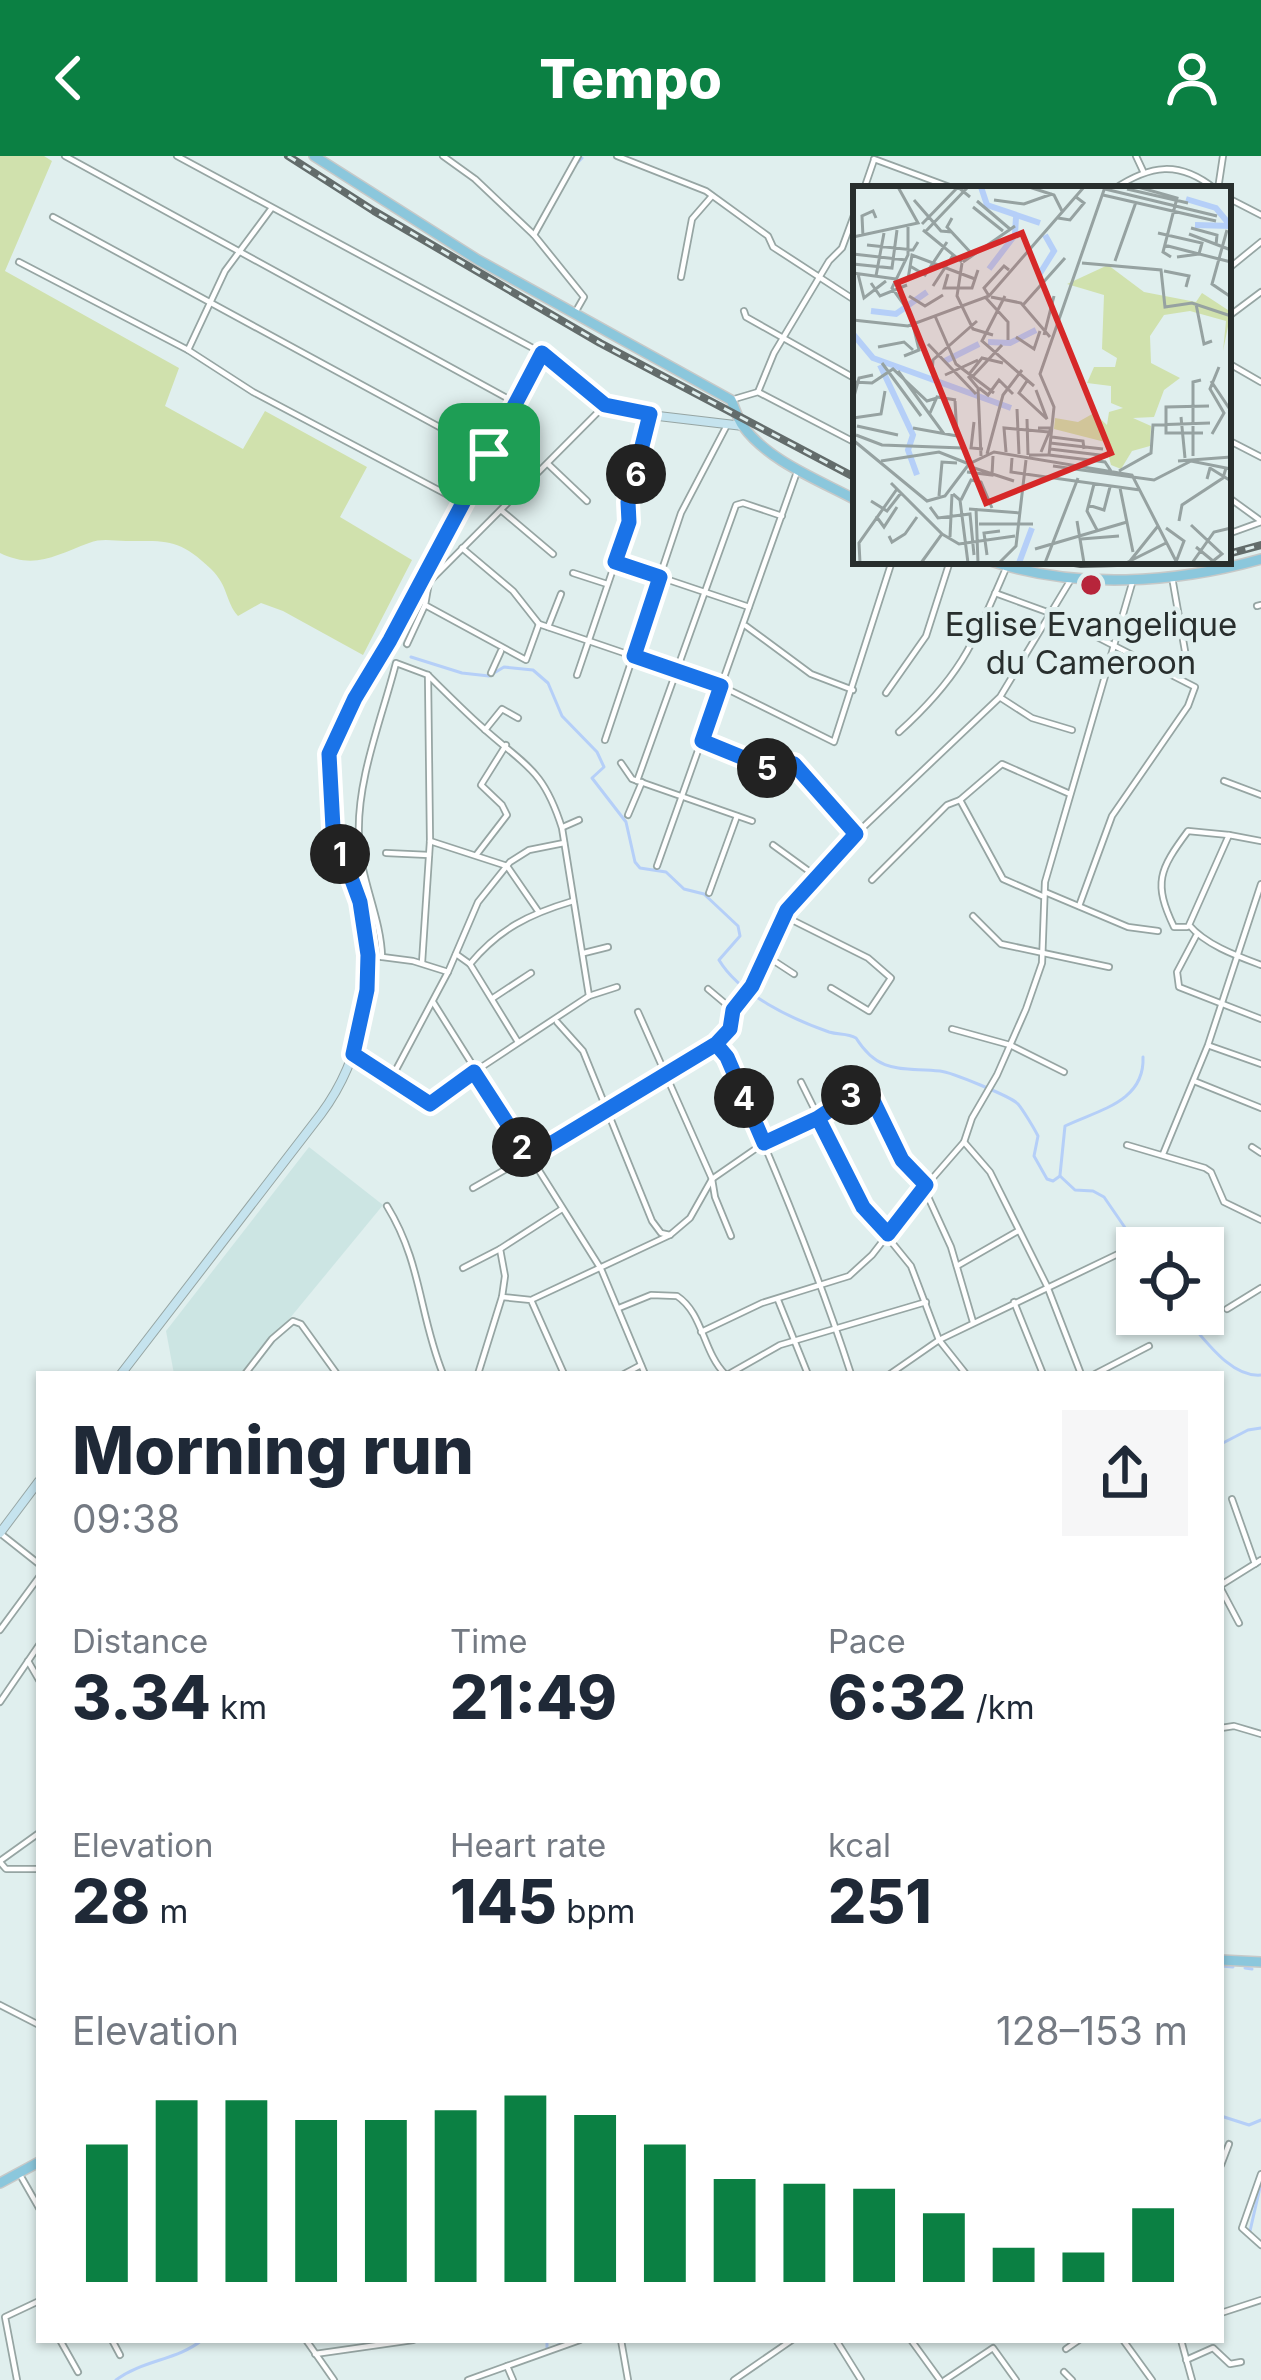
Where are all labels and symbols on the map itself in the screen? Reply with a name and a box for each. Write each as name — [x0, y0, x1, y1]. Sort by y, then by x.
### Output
inset map — [853, 186, 1231, 564]
pin — [438, 403, 540, 505]
pin: 6 — [606, 444, 666, 504]
marker: Eglise Evangelique du Cameroon — [1078, 572, 1104, 598]
place label: Eglise Evangelique du Cameroon — [945, 604, 1237, 682]
pin: 5 — [737, 738, 797, 798]
pin: 1 — [310, 824, 370, 884]
pin: 3 — [821, 1065, 881, 1125]
pin: 4 — [714, 1068, 774, 1128]
pin: 2 — [492, 1117, 552, 1177]

